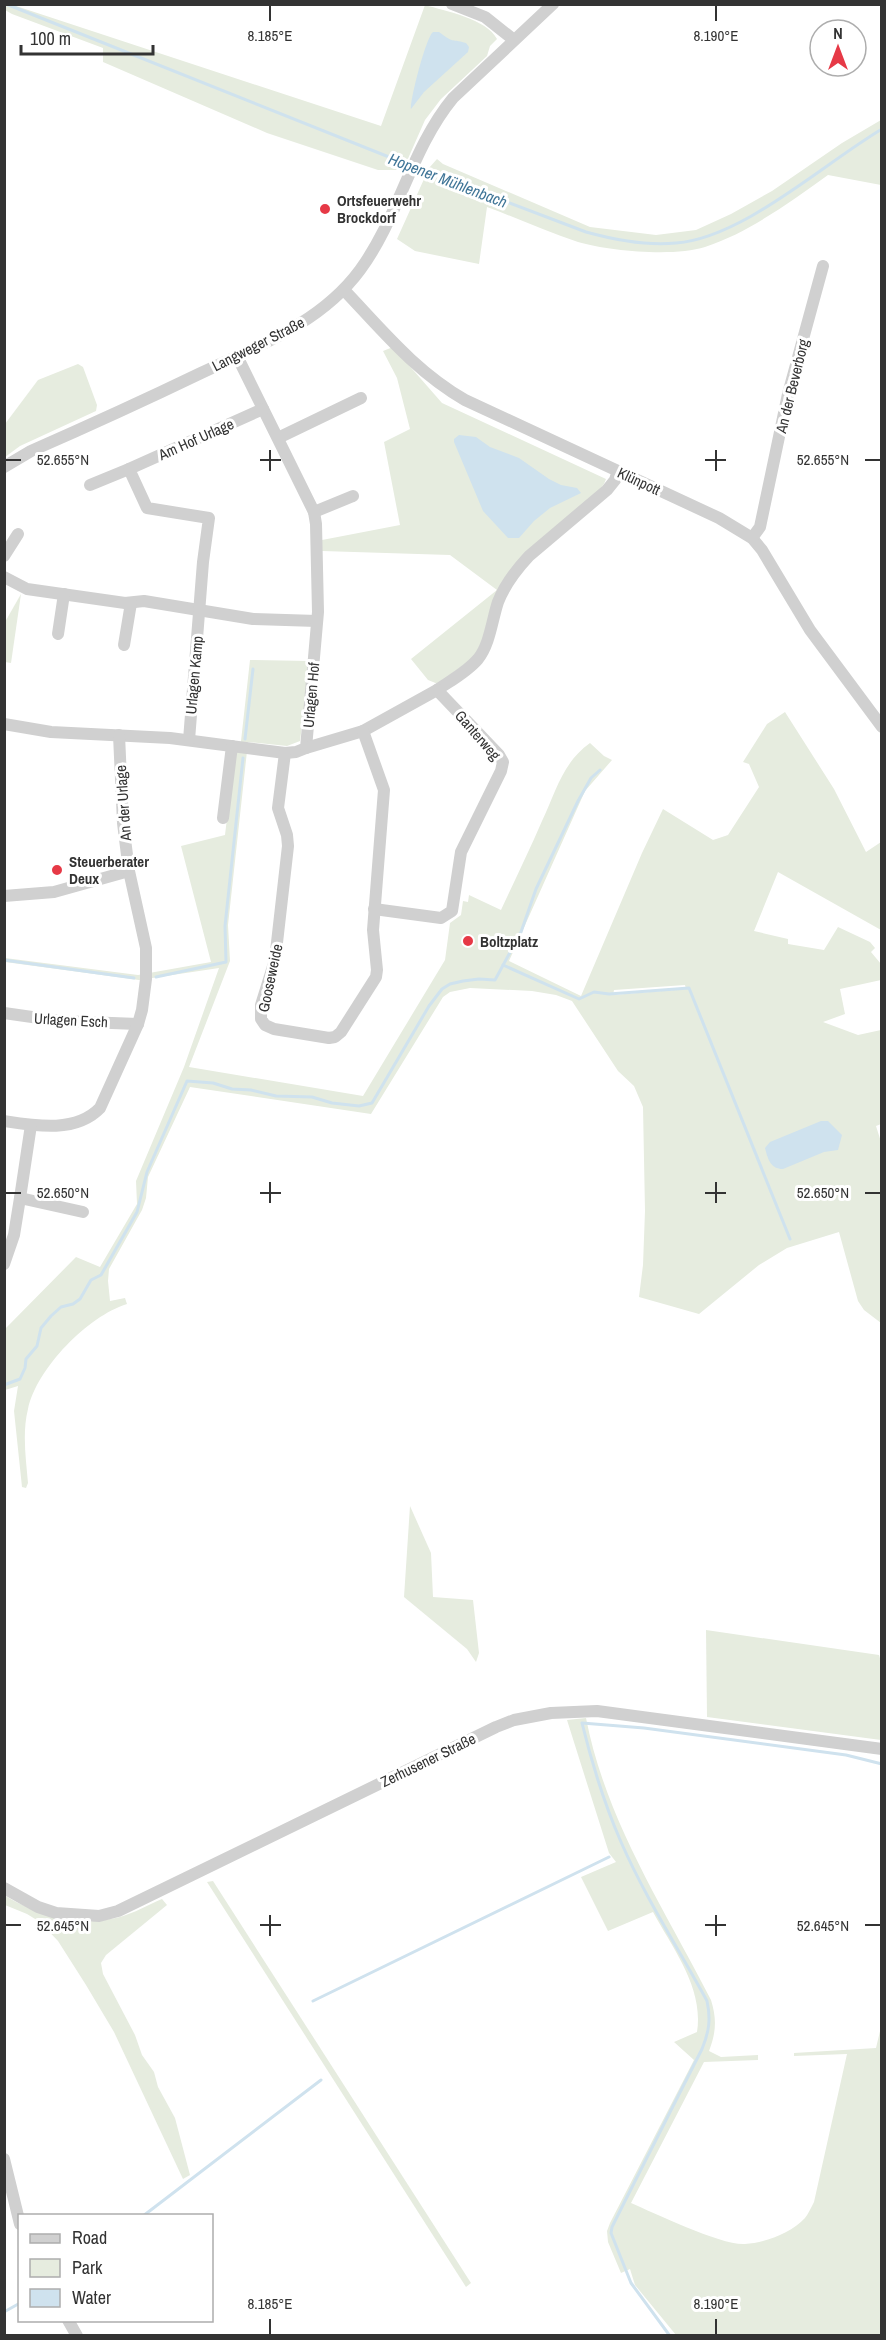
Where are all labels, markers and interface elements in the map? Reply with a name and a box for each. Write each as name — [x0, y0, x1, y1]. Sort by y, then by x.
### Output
scale bar — [21, 18, 153, 56]
north arrow — [808, 18, 868, 78]
text: N — [833, 22, 843, 44]
text: 8.185°E — [248, 25, 293, 46]
text: 8.190°E — [694, 25, 739, 46]
text: 100 m — [30, 26, 71, 51]
water label: Hopener Mühlenbach — [385, 147, 511, 213]
place label: Ortsfeuerwehr Brockdorf — [337, 190, 421, 228]
marker: Ortsfeuerwehr Brockdorf — [318, 202, 332, 216]
street label: Langweger Straße — [208, 312, 308, 376]
street label: An der Beverborg — [770, 337, 814, 436]
street label: Am Hof Urlage — [154, 413, 237, 465]
text: 52.655°N — [37, 449, 89, 470]
text: 52.655°N — [797, 449, 849, 470]
street label: Klünpott — [614, 462, 664, 500]
street label: Urlagen Kamp — [180, 635, 208, 715]
street label: Urlagen Hof — [298, 661, 324, 729]
street label: Ganterweg — [450, 705, 506, 765]
street label: An der Urlage — [110, 764, 136, 843]
place label: Steuerberater Deux — [69, 851, 149, 889]
marker: Steuerberater Deux — [50, 863, 64, 877]
place label: Boltzplatz — [480, 931, 538, 952]
marker: Boltzplatz — [461, 934, 475, 948]
street label: Gooseweide — [253, 942, 287, 1014]
street label: Urlagen Esch — [34, 1008, 108, 1032]
text: 52.650°N — [37, 1182, 89, 1203]
text: 52.650°N — [797, 1182, 849, 1203]
street label: Zerhusener Straße — [377, 1728, 479, 1792]
text: 52.645°N — [37, 1915, 89, 1936]
text: 52.645°N — [797, 1915, 849, 1936]
legend — [18, 2214, 213, 2322]
text: Road — [72, 2225, 107, 2250]
text: Park — [72, 2255, 103, 2280]
text: Water — [72, 2285, 111, 2310]
text: 8.185°E — [248, 2293, 293, 2314]
text: 8.190°E — [694, 2293, 739, 2314]

